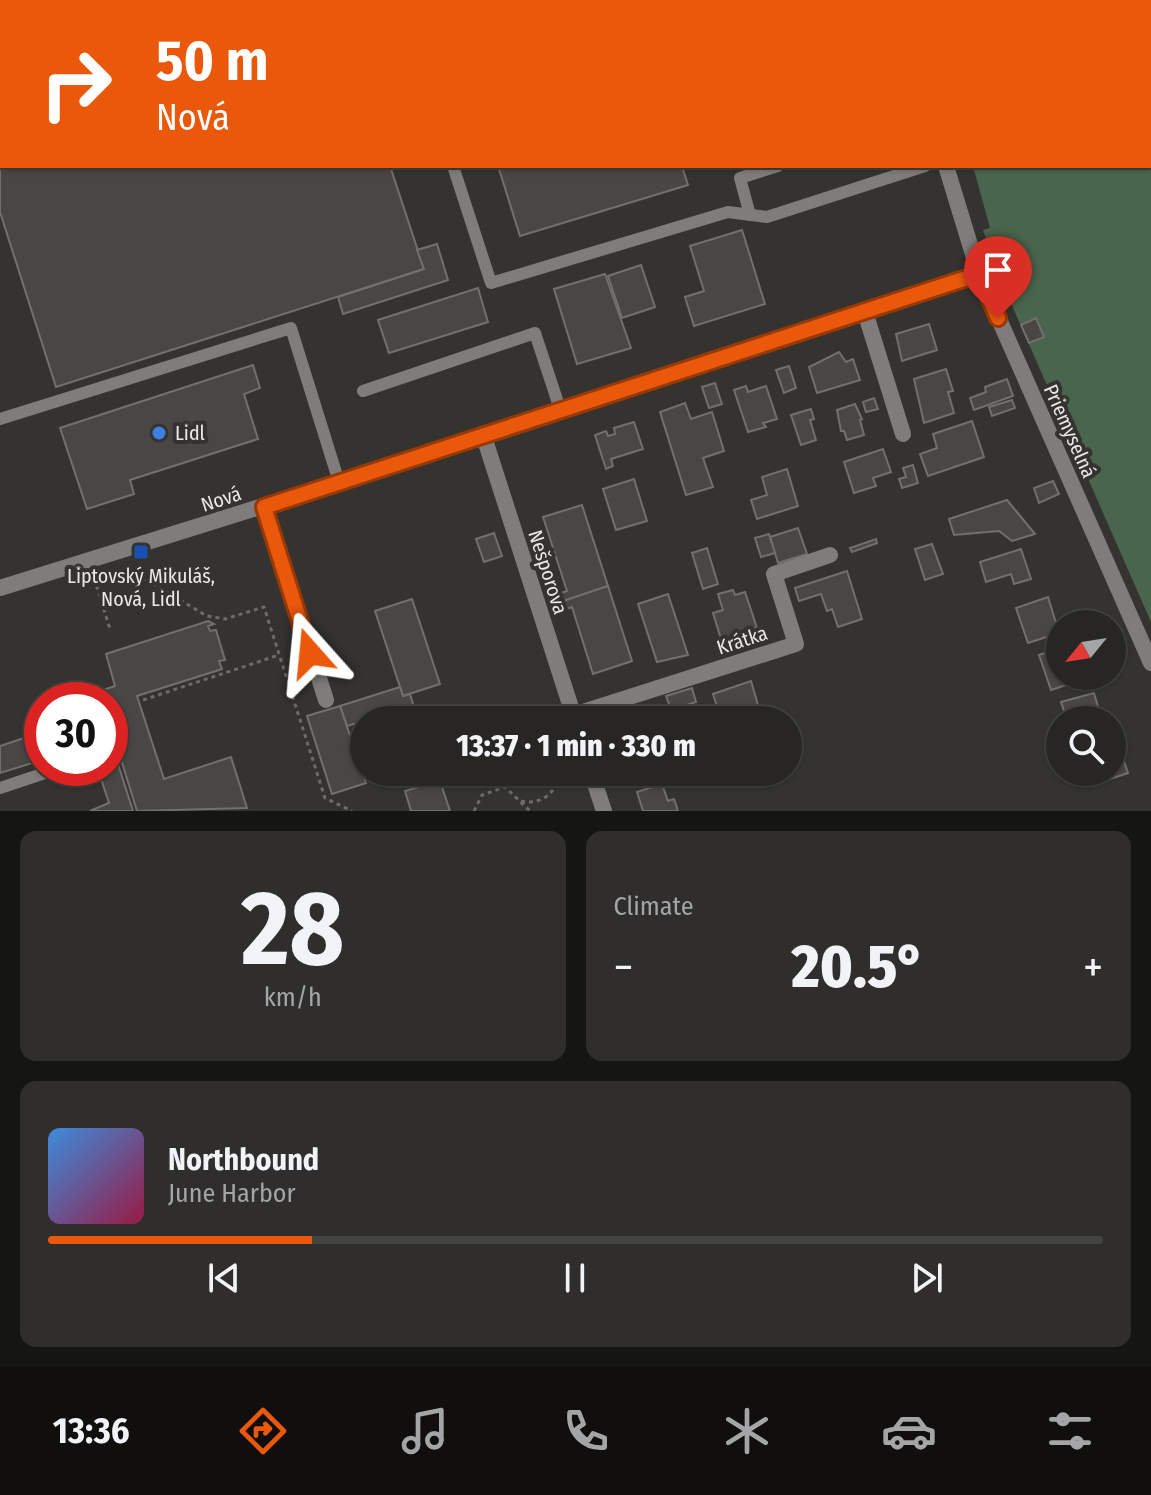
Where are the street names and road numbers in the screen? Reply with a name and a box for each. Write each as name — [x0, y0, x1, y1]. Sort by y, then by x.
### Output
street label: Priemyselná — [1039, 380, 1101, 482]
street label: Nová — [198, 481, 244, 517]
street label: Nešporova — [523, 527, 573, 617]
street label: Krátka — [714, 621, 770, 659]

